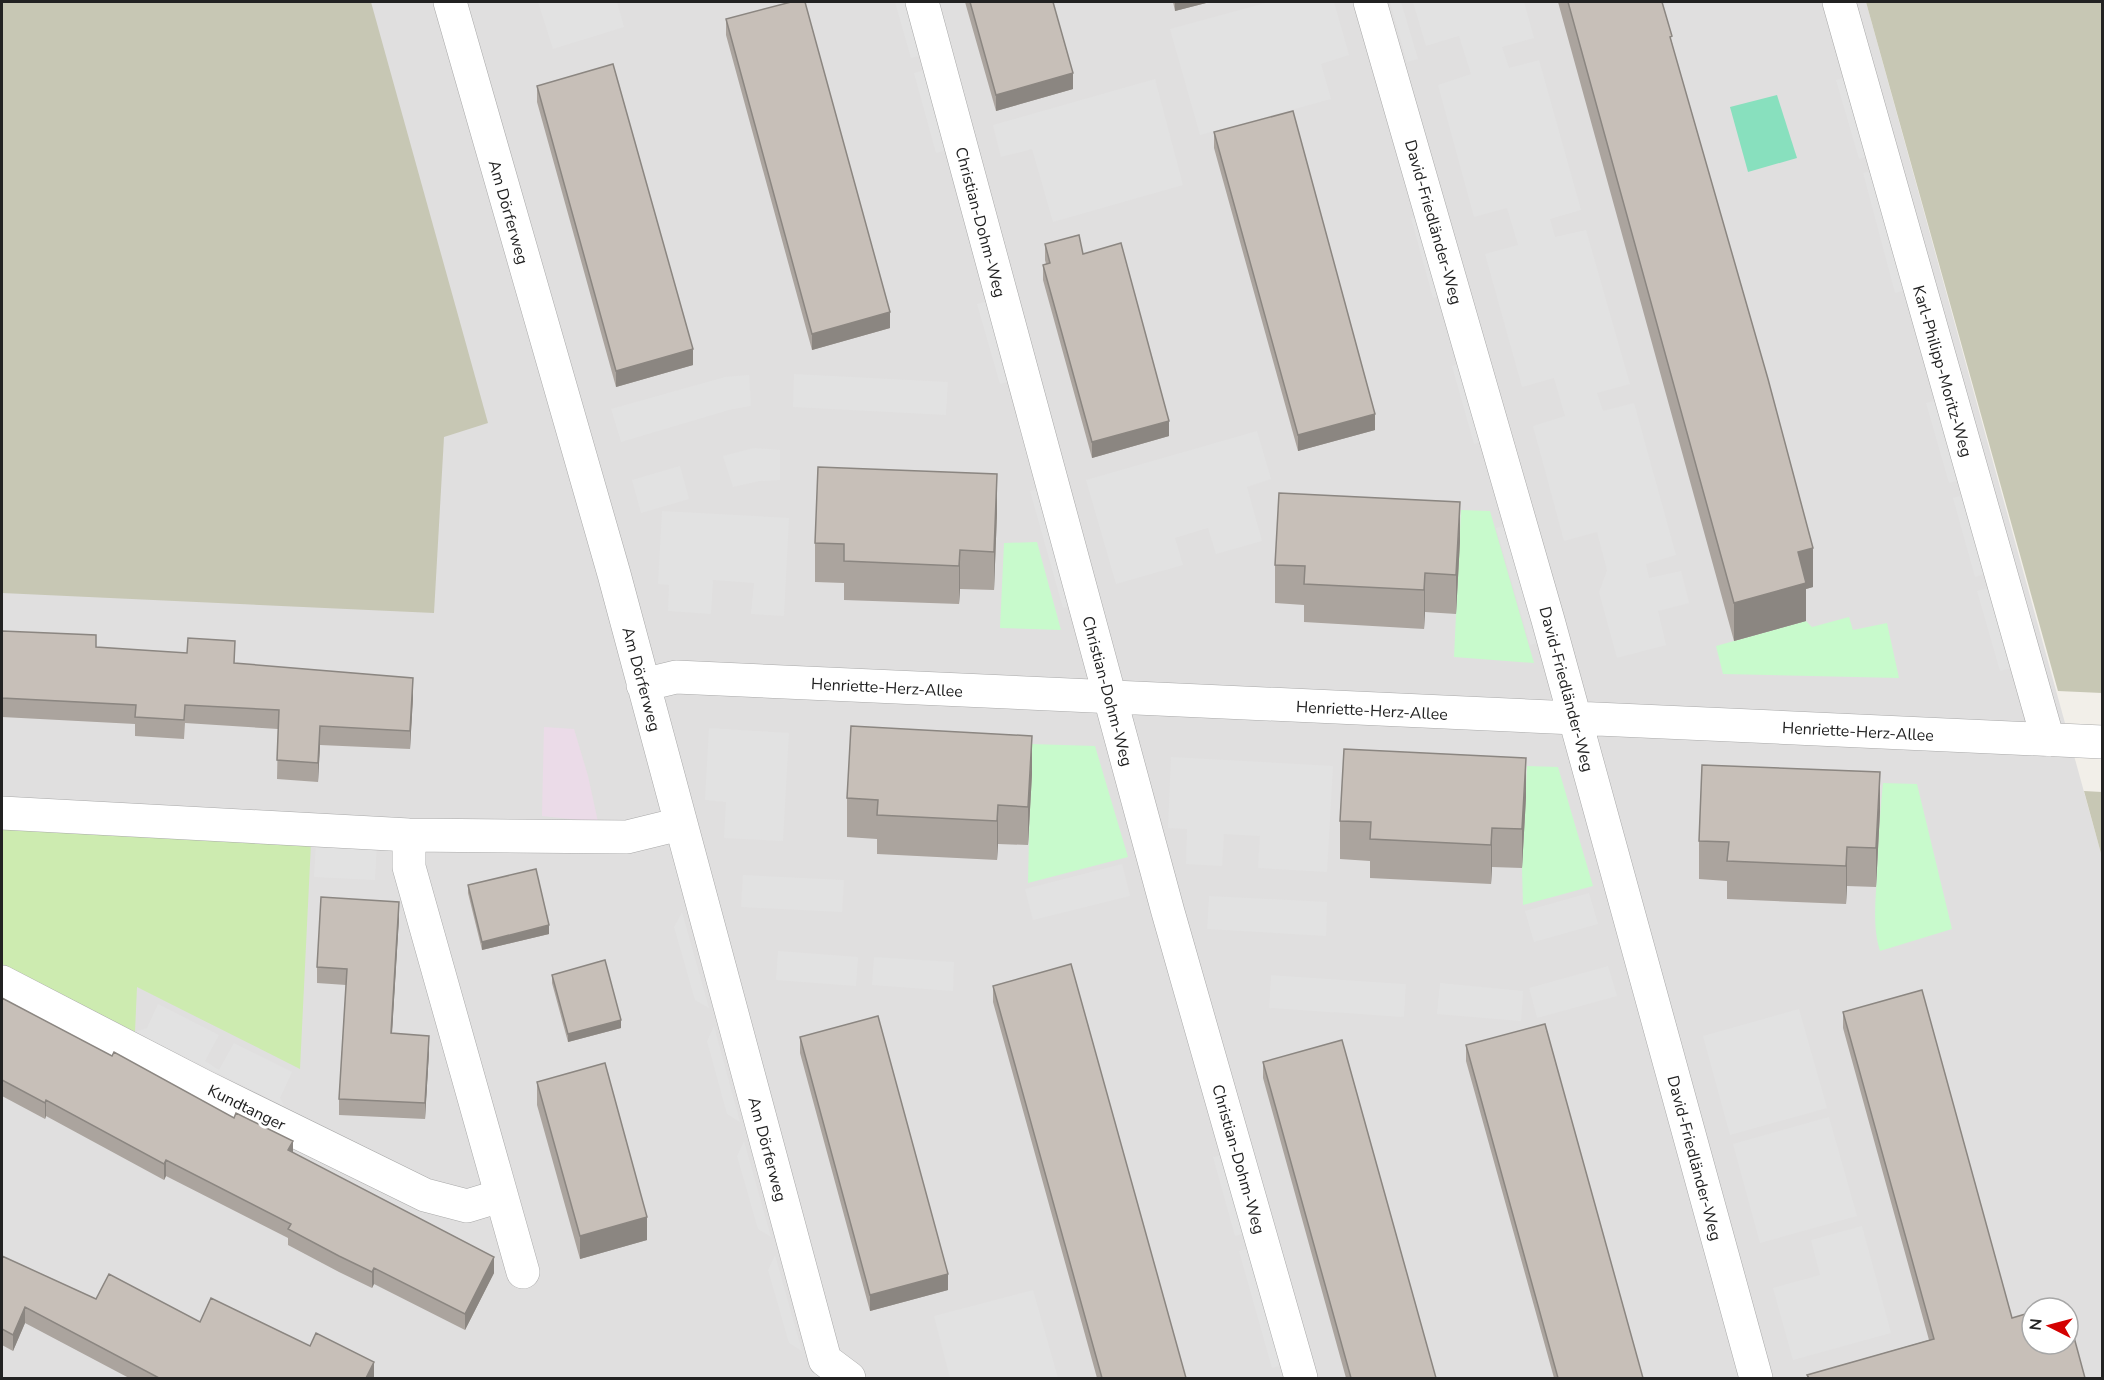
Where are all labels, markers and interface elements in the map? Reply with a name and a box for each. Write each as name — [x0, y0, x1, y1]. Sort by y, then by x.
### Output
street label: David-Friedländer-Weg — [1399, 137, 1467, 307]
street label: Christian-Dohm-Weg — [949, 145, 1011, 300]
street label: Am Dörferweg — [483, 158, 533, 267]
street label: Karl-Philipp-Moritz-Weg — [1907, 283, 1977, 460]
street label: David-Friedländer-Weg — [1533, 604, 1599, 774]
street label: Christian-Dohm-Weg — [1076, 614, 1138, 769]
street label: Am Dörferweg — [617, 625, 666, 734]
street label: Henriette-Herz-Allee — [811, 673, 963, 703]
street label: Henriette-Herz-Allee — [1296, 696, 1448, 726]
street label: Henriette-Herz-Allee — [1782, 717, 1934, 747]
street label: David-Friedländer-Weg — [1661, 1073, 1727, 1243]
street label: Kundtanger — [204, 1080, 289, 1136]
street label: Christian-Dohm-Weg — [1206, 1082, 1270, 1237]
street label: Am Dörferweg — [743, 1095, 792, 1204]
north arrow — [2020, 1296, 2080, 1356]
text: N — [2025, 1317, 2048, 1332]

